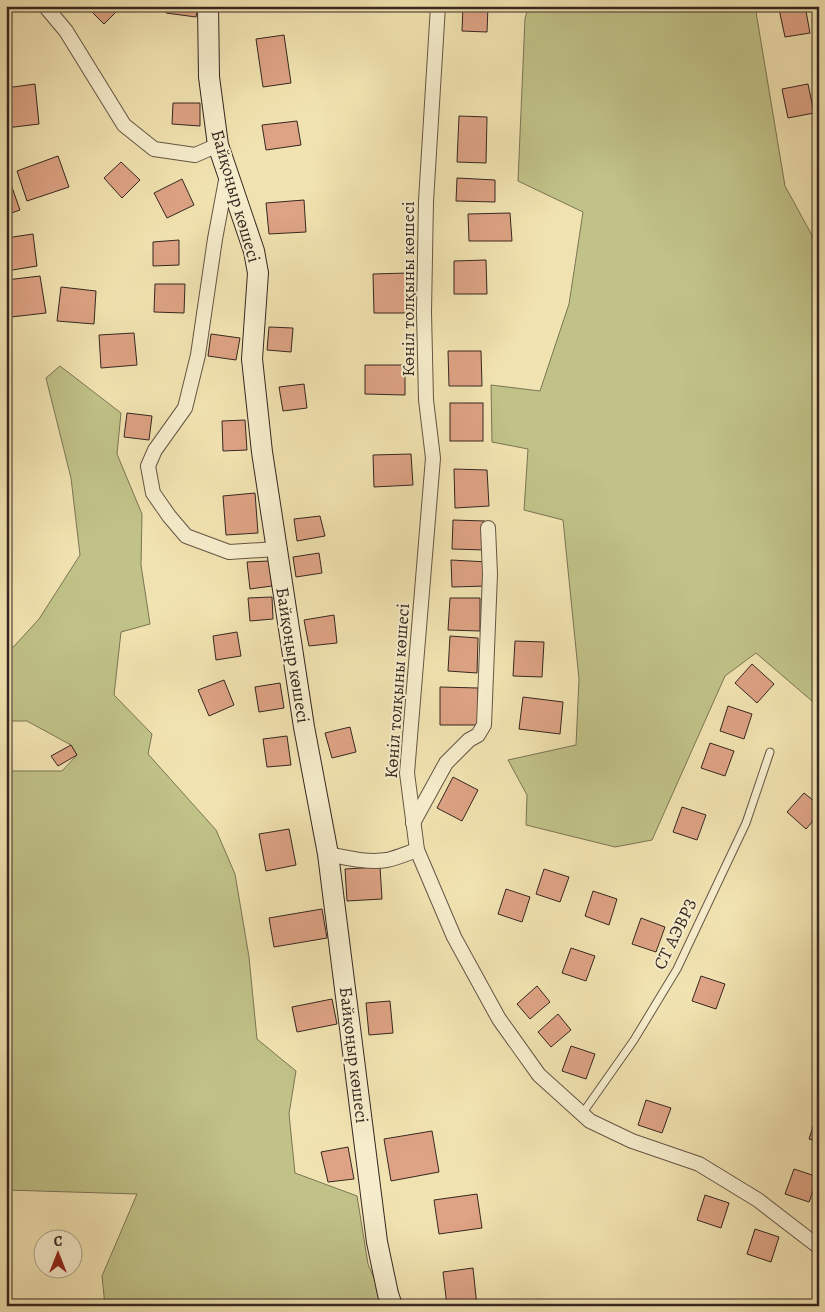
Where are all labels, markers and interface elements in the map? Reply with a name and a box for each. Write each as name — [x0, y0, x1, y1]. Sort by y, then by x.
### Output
street label: Байқоңыр көшесі — [206, 127, 266, 265]
street label: Көніл толқыны көшесі — [396, 201, 420, 377]
street label: Байқоңыр көшесі — [270, 585, 316, 725]
street label: Көніл толқыны көшесі — [379, 603, 415, 779]
street label: СТ АЭВРЗ — [647, 894, 703, 974]
street label: Байқоңыр көшесі — [334, 985, 374, 1125]
north arrow — [32, 1230, 82, 1280]
text: С — [54, 1232, 63, 1251]

